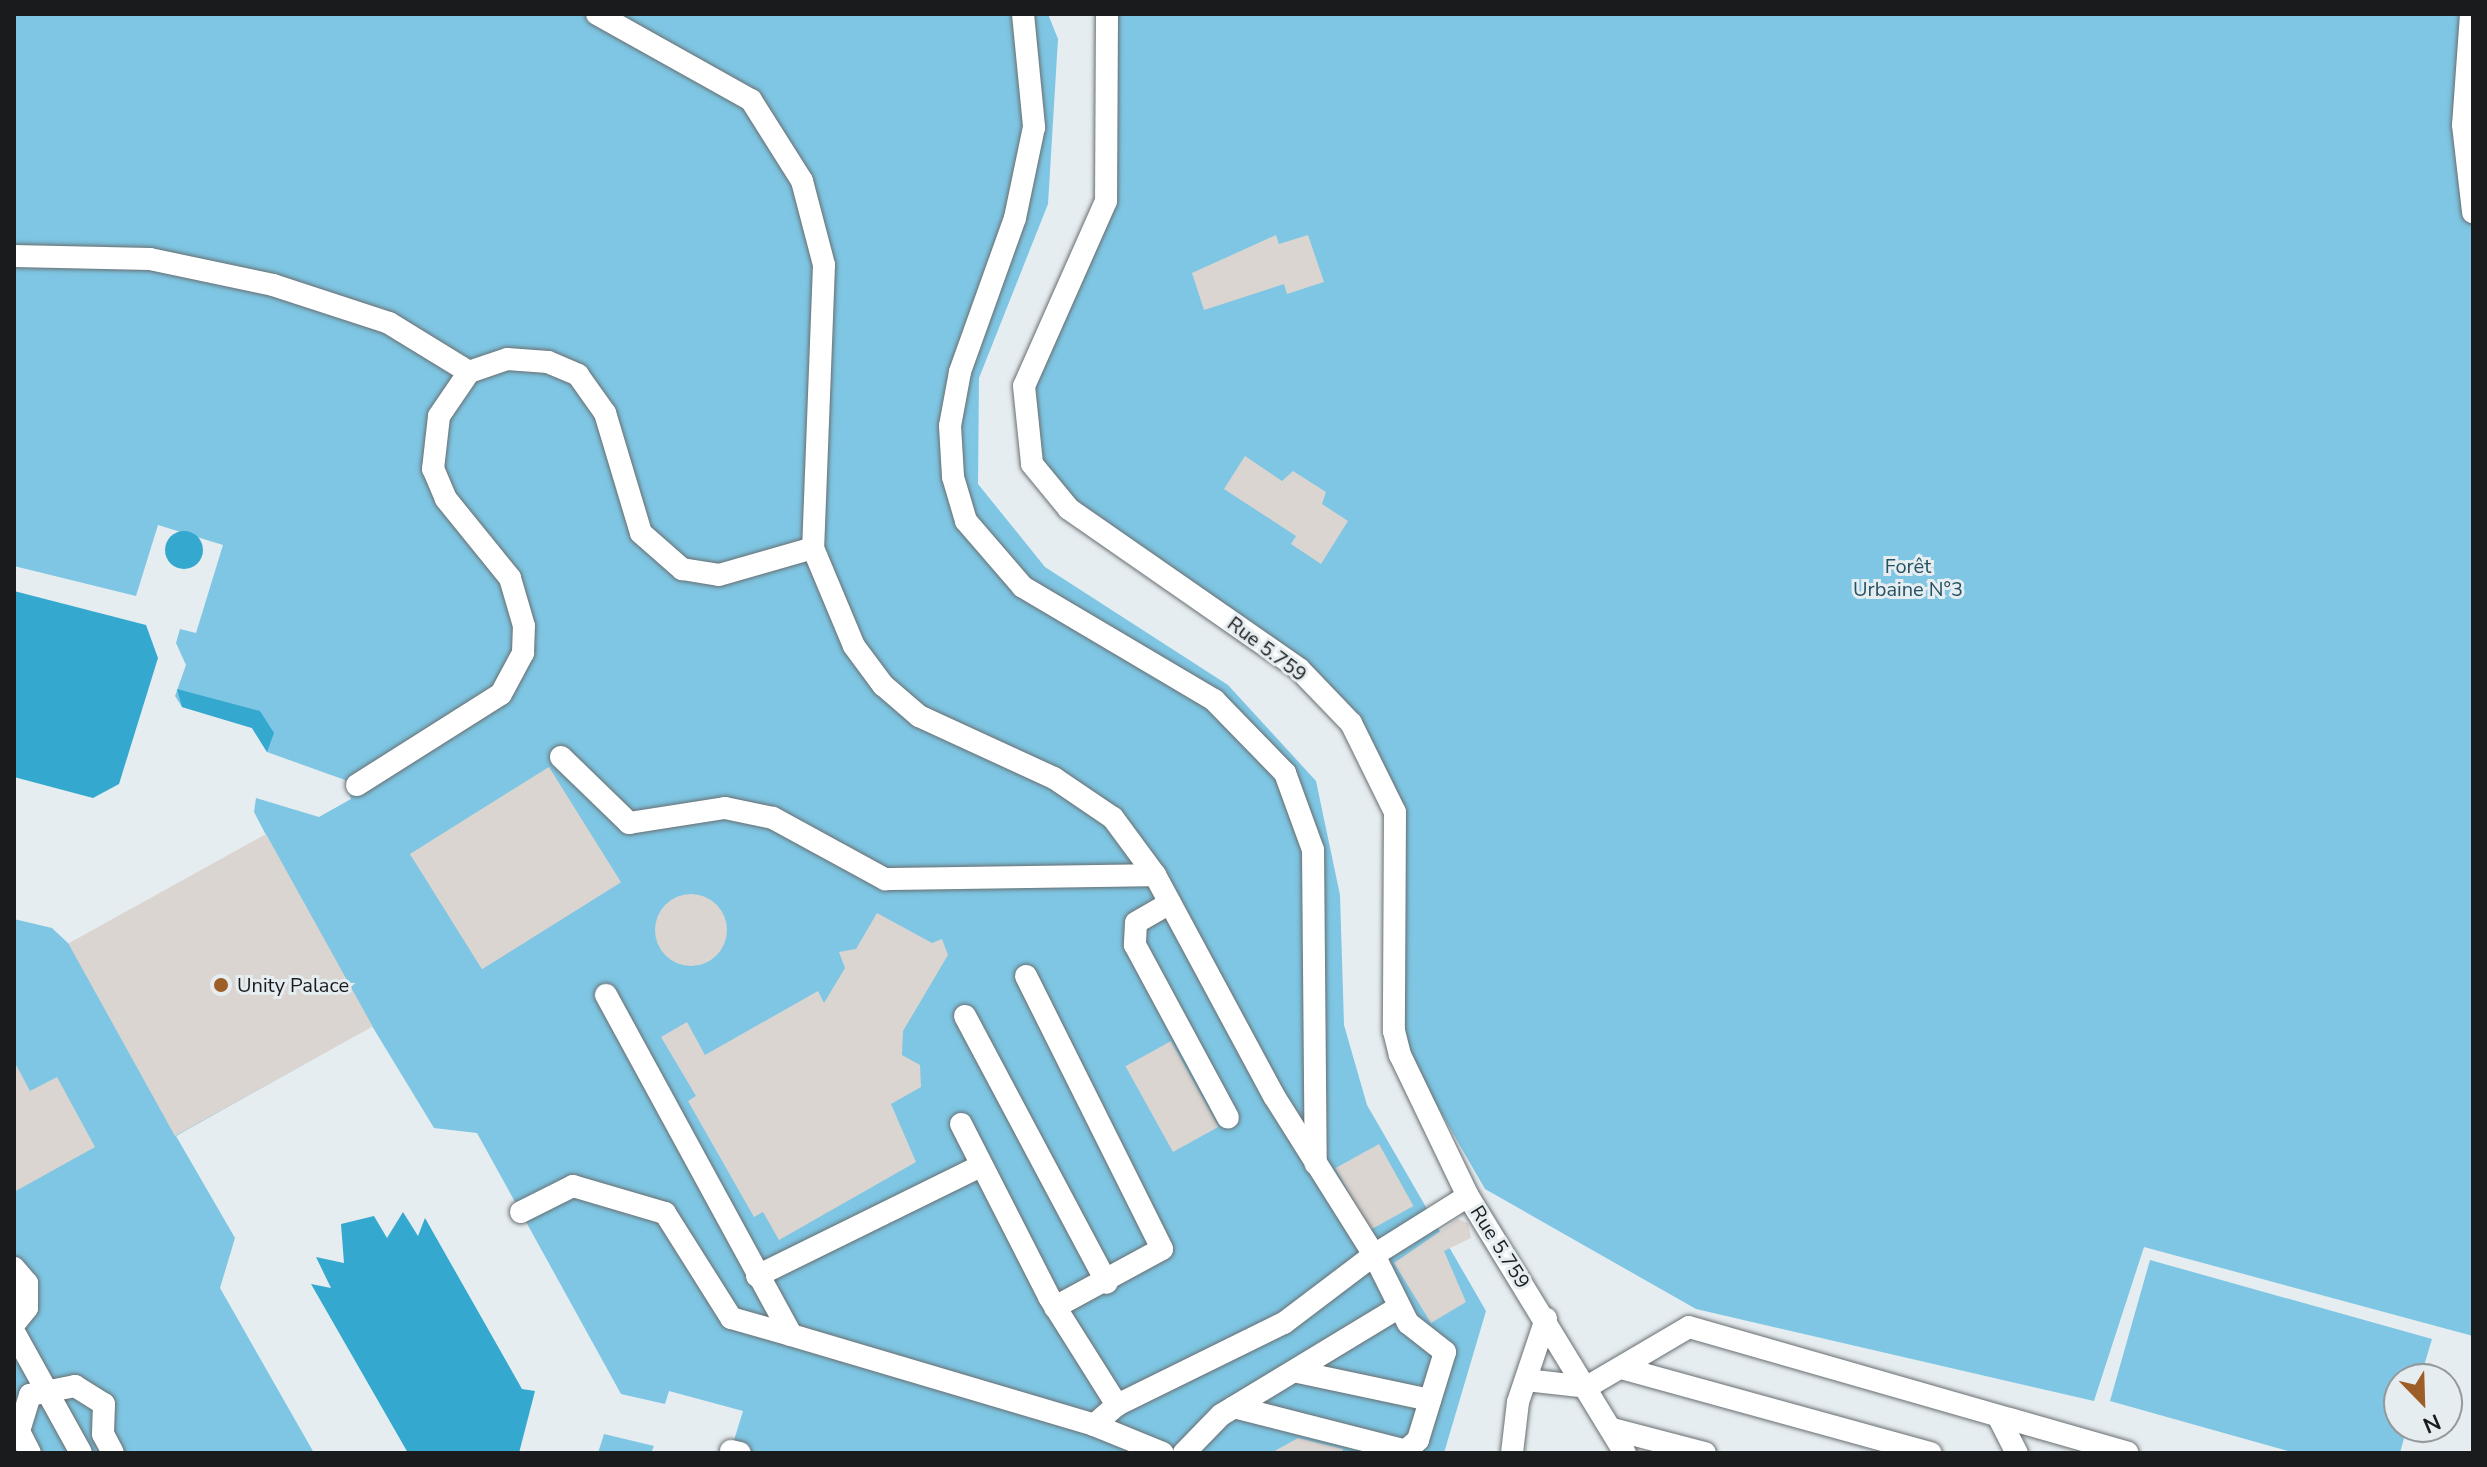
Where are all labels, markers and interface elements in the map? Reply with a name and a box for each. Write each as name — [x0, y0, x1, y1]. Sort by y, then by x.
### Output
park label: Forêt Urbaine N°3 — [1853, 555, 1963, 602]
street label: Rue 5.759 — [1223, 611, 1311, 687]
place label: Unity Palace — [237, 973, 349, 997]
marker: Unity Palace — [212, 976, 230, 994]
street label: Rue 5.759 — [1465, 1201, 1535, 1293]
north arrow — [2383, 1363, 2463, 1443]
text: N — [2418, 1406, 2445, 1440]

